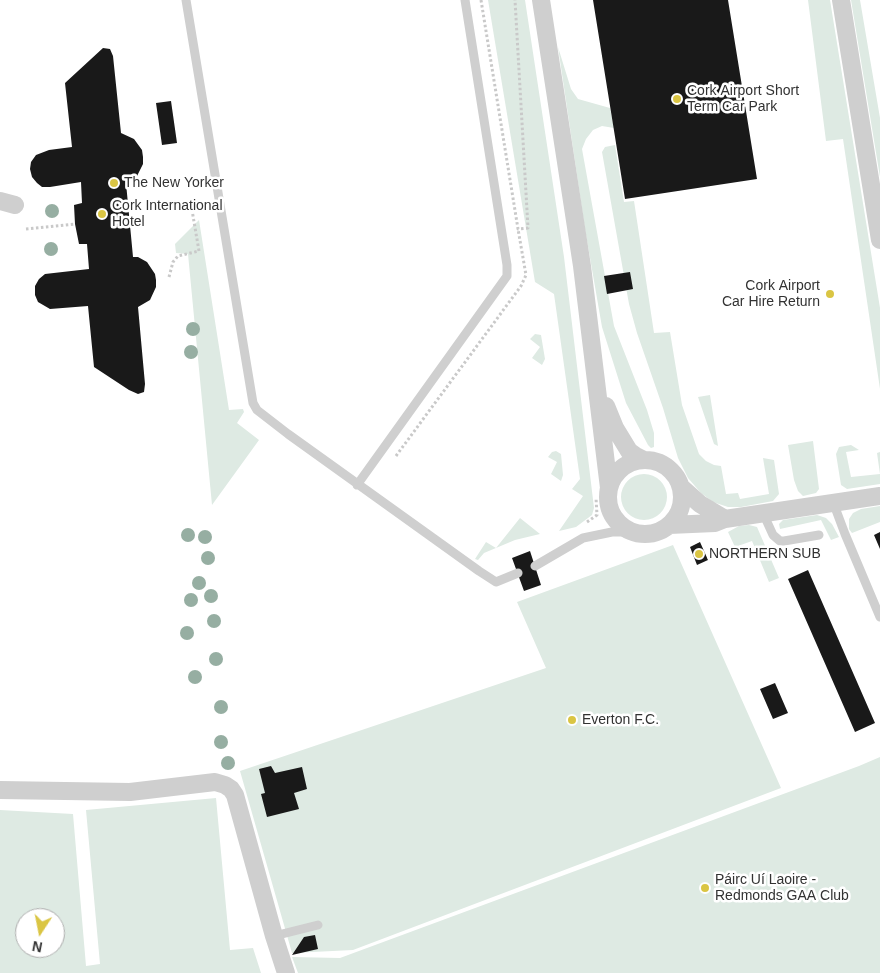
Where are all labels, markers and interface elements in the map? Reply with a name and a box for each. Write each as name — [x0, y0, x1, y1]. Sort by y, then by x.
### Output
place label: Cork Airport Short Term Car Park — [687, 83, 799, 115]
marker: Cork Airport Short Term Car Park — [671, 93, 683, 105]
place label: The New Yorker — [124, 175, 224, 191]
marker: The New Yorker — [108, 177, 120, 189]
place label: Cork International Hotel — [112, 198, 223, 230]
marker: Cork International Hotel — [96, 208, 108, 220]
place label: Cork Airport Car Hire Return — [722, 278, 820, 310]
marker: Cork Airport Car Hire Return — [824, 288, 836, 300]
place label: NORTHERN SUB — [709, 546, 821, 562]
marker: NORTHERN SUB — [693, 548, 705, 560]
place label: Everton F.C. — [582, 712, 659, 728]
marker: Everton F.C. — [566, 714, 578, 726]
place label: Páirc Uí Laoire - Redmonds GAA Club — [715, 872, 849, 904]
marker: Páirc Uí Laoire - Redmonds GAA Club — [699, 882, 711, 894]
north arrow — [15, 908, 65, 958]
text: N — [31, 938, 44, 956]

